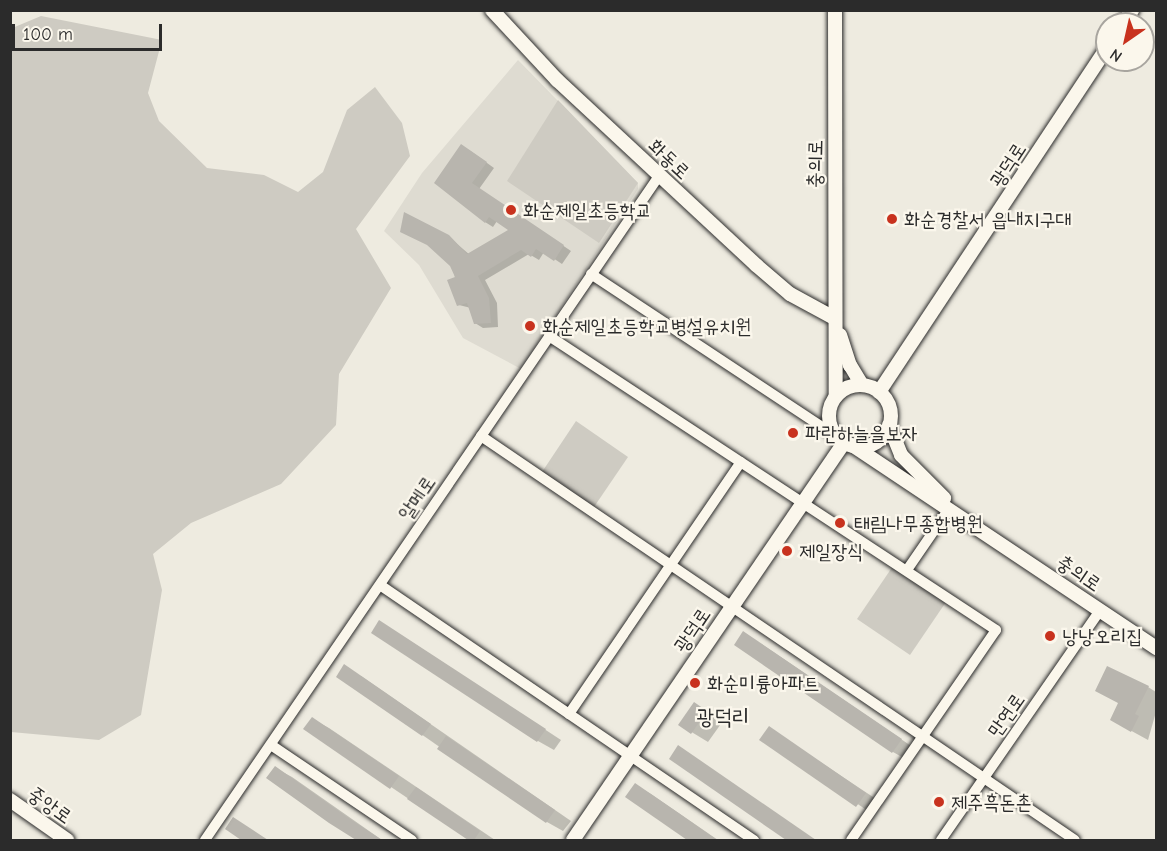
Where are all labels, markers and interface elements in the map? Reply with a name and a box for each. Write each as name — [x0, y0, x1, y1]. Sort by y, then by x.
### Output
scale bar — [15, 12, 165, 50]
north arrow — [1095, 12, 1155, 72]
text: 100 m — [23, 24, 73, 45]
text: N — [1107, 45, 1125, 66]
street label: 화동로 — [643, 134, 695, 184]
street label: 광덕로 — [985, 138, 1031, 192]
street label: 충의로 — [803, 140, 827, 188]
place label: 화순제일초등학교 — [523, 198, 652, 222]
marker: 화순제일초등학교 — [504, 203, 518, 217]
place label: 화순경찰서 읍내지구대 — [904, 207, 1072, 231]
marker: 화순경찰서 읍내지구대 — [885, 212, 899, 226]
place label: 화순제일초등학교병설유치원 — [542, 314, 751, 338]
marker: 화순제일초등학교병설유치원 — [523, 319, 537, 333]
place label: 파란하늘을보자 — [805, 421, 918, 445]
marker: 파란하늘을보자 — [786, 426, 800, 440]
street label: 알메로 — [394, 471, 440, 525]
place label: 태림나무종합병원 — [854, 511, 983, 535]
marker: 태림나무종합병원 — [831, 514, 849, 532]
place label: 제일장식 — [799, 539, 863, 563]
marker: 제일장식 — [780, 544, 794, 558]
street label: 충의로 — [1052, 550, 1106, 596]
street label: 광덕로 — [669, 603, 715, 657]
place label: 낭낭오리집 — [1062, 624, 1142, 648]
marker: 낭낭오리집 — [1043, 629, 1057, 643]
place label: 화순미륭아파트 — [707, 671, 820, 695]
marker: 화순미륭아파트 — [688, 676, 702, 690]
street label: 만연로 — [982, 688, 1030, 742]
district label: 광덕리 — [696, 705, 750, 731]
street label: 중앙로 — [23, 781, 77, 829]
place label: 제주흑돈촌 — [951, 790, 1031, 814]
marker: 제주흑돈촌 — [932, 795, 946, 809]

